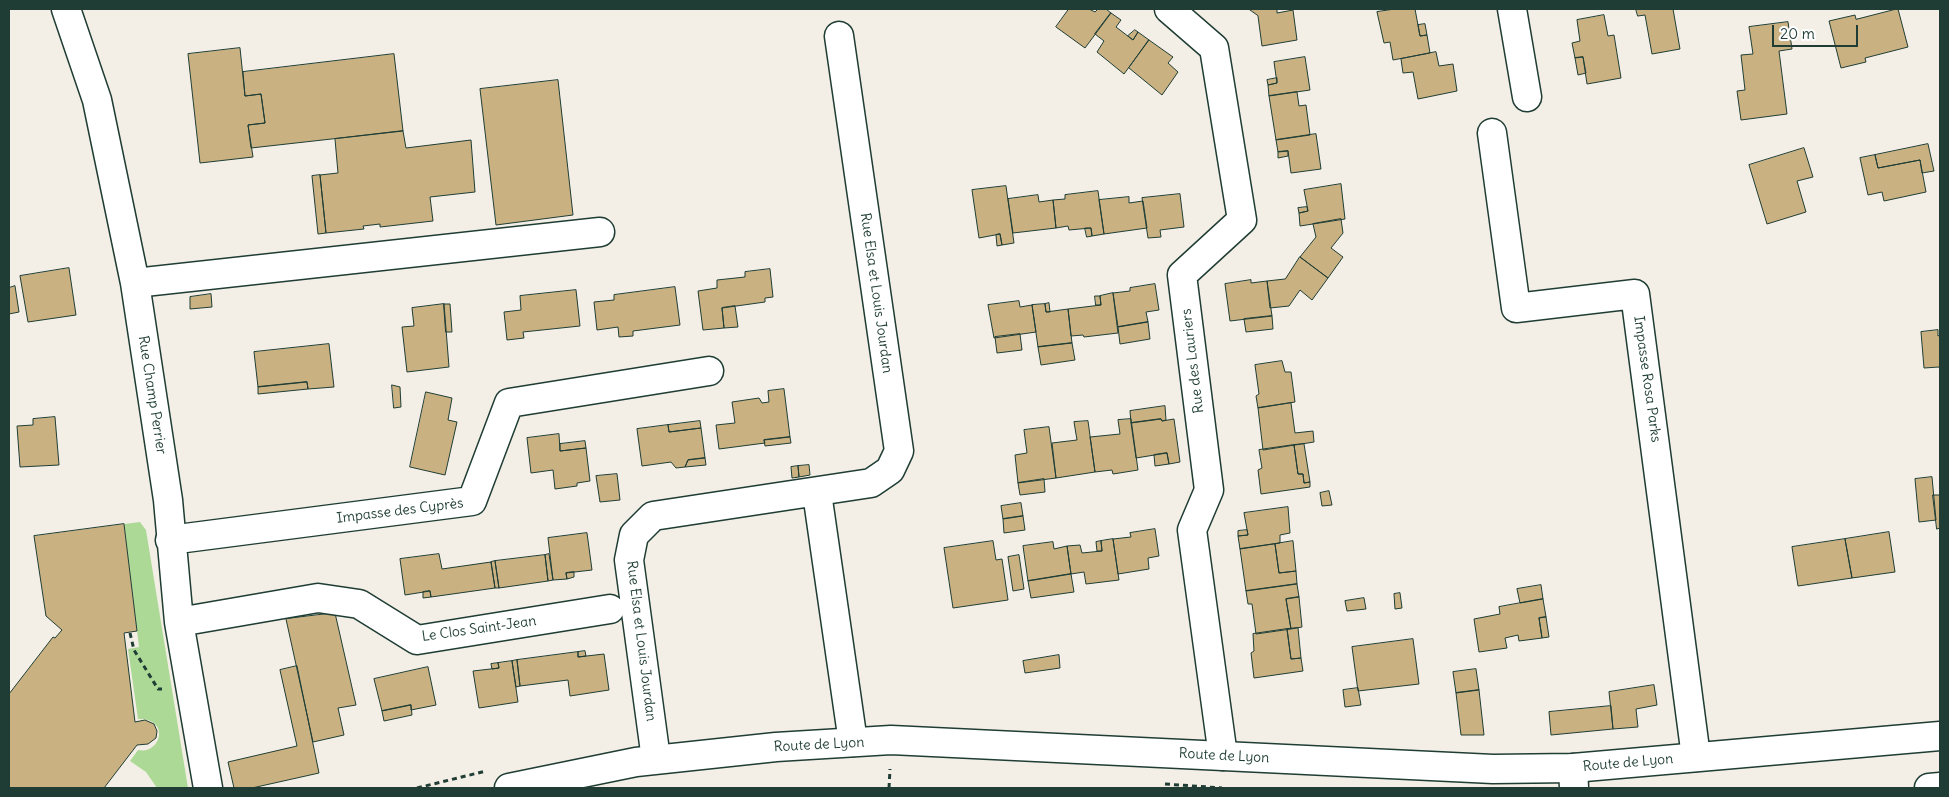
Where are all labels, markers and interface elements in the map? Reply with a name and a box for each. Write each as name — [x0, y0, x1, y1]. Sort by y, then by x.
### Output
scale bar — [1774, 15, 1860, 47]
text: 20 m — [1780, 24, 1815, 43]
street label: Rue Elsa et Louis Jourdan — [856, 212, 896, 374]
street label: Rue des Lauriers — [1178, 308, 1208, 414]
street label: Impasse Rosa Parks — [1630, 315, 1664, 443]
street label: Rue Champ Perrier — [134, 334, 170, 456]
street label: Impasse des Cyprès — [336, 495, 464, 527]
street label: Rue Elsa et Louis Jourdan — [623, 560, 659, 722]
street label: Le Clos Saint-Jean — [421, 613, 537, 645]
street label: Route de Lyon — [773, 734, 865, 756]
street label: Route de Lyon — [1178, 745, 1270, 767]
street label: Route de Lyon — [1582, 751, 1674, 775]

